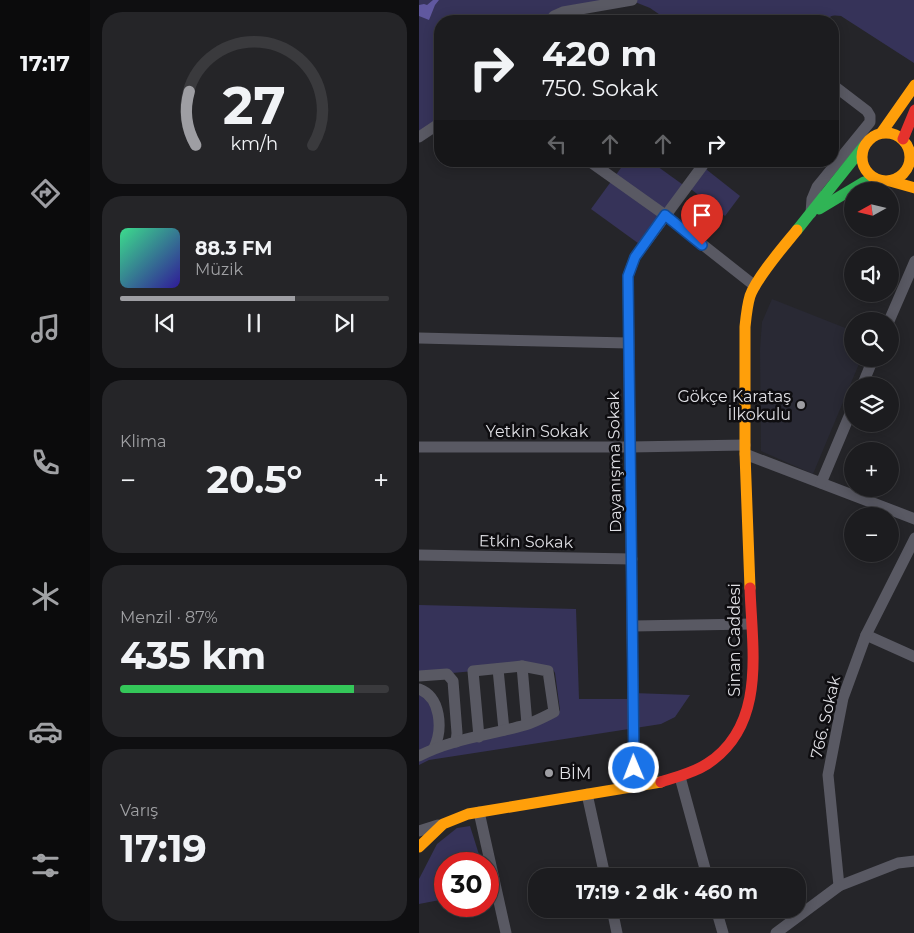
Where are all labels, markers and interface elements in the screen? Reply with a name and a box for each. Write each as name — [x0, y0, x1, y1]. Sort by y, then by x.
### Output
text: 420 m — [542, 32, 657, 75]
icon: right — [459, 35, 524, 100]
text: 17:17 — [20, 50, 70, 77]
text: 27 — [223, 74, 286, 137]
text: 750. Sokak — [542, 75, 658, 102]
icon: left — [543, 130, 571, 158]
icon: ahead — [596, 130, 624, 158]
icon: ahead — [649, 130, 677, 158]
icon: right — [702, 130, 730, 158]
text: km/h — [231, 133, 278, 154]
icon: directions — [28, 176, 63, 211]
north arrow — [844, 182, 899, 238]
map controls — [844, 182, 899, 562]
pin — [681, 194, 723, 245]
icon: arrive — [688, 201, 716, 229]
text: 88.3 FM — [195, 237, 272, 260]
button: sound — [844, 247, 899, 302]
text: Müzik — [195, 260, 243, 279]
icon: previous — [151, 309, 179, 337]
icon: pause — [240, 309, 268, 337]
icon: next — [330, 309, 358, 337]
icon: music — [28, 311, 63, 346]
button: search — [844, 312, 899, 367]
button: layers — [844, 377, 899, 432]
place label: Gökçe Karataş İlkokulu — [677, 387, 791, 424]
street label: Dayanışma Sokak — [604, 390, 625, 533]
marker: Gökçe Karataş İlkokulu — [795, 399, 807, 411]
street label: Yetkin Sokak — [486, 422, 589, 441]
text: Klima — [120, 432, 166, 451]
button: + — [844, 442, 899, 497]
icon: phone — [28, 445, 63, 480]
text: 20.5° — [207, 456, 302, 503]
text: − — [120, 463, 136, 497]
text: + — [373, 463, 389, 497]
button: − — [844, 507, 899, 562]
street label: Etkin Sokak — [479, 531, 574, 552]
icon: climate — [28, 579, 63, 614]
street label: Sinan Caddesi — [725, 583, 744, 697]
text: Menzil · 87% — [120, 608, 218, 627]
text: 435 km — [120, 632, 266, 679]
street label: 766. Sokak — [807, 673, 844, 760]
icon: car — [28, 714, 63, 749]
position arrow — [607, 741, 659, 793]
place label: BİM — [559, 764, 591, 783]
marker: BİM — [543, 767, 555, 779]
text: Varış — [120, 801, 158, 820]
text: 17:19 — [120, 825, 207, 872]
icon: filters — [28, 848, 63, 883]
speed limit sign: 30 — [434, 852, 499, 917]
text: 17:19 · 2 dk · 460 m — [576, 881, 758, 904]

